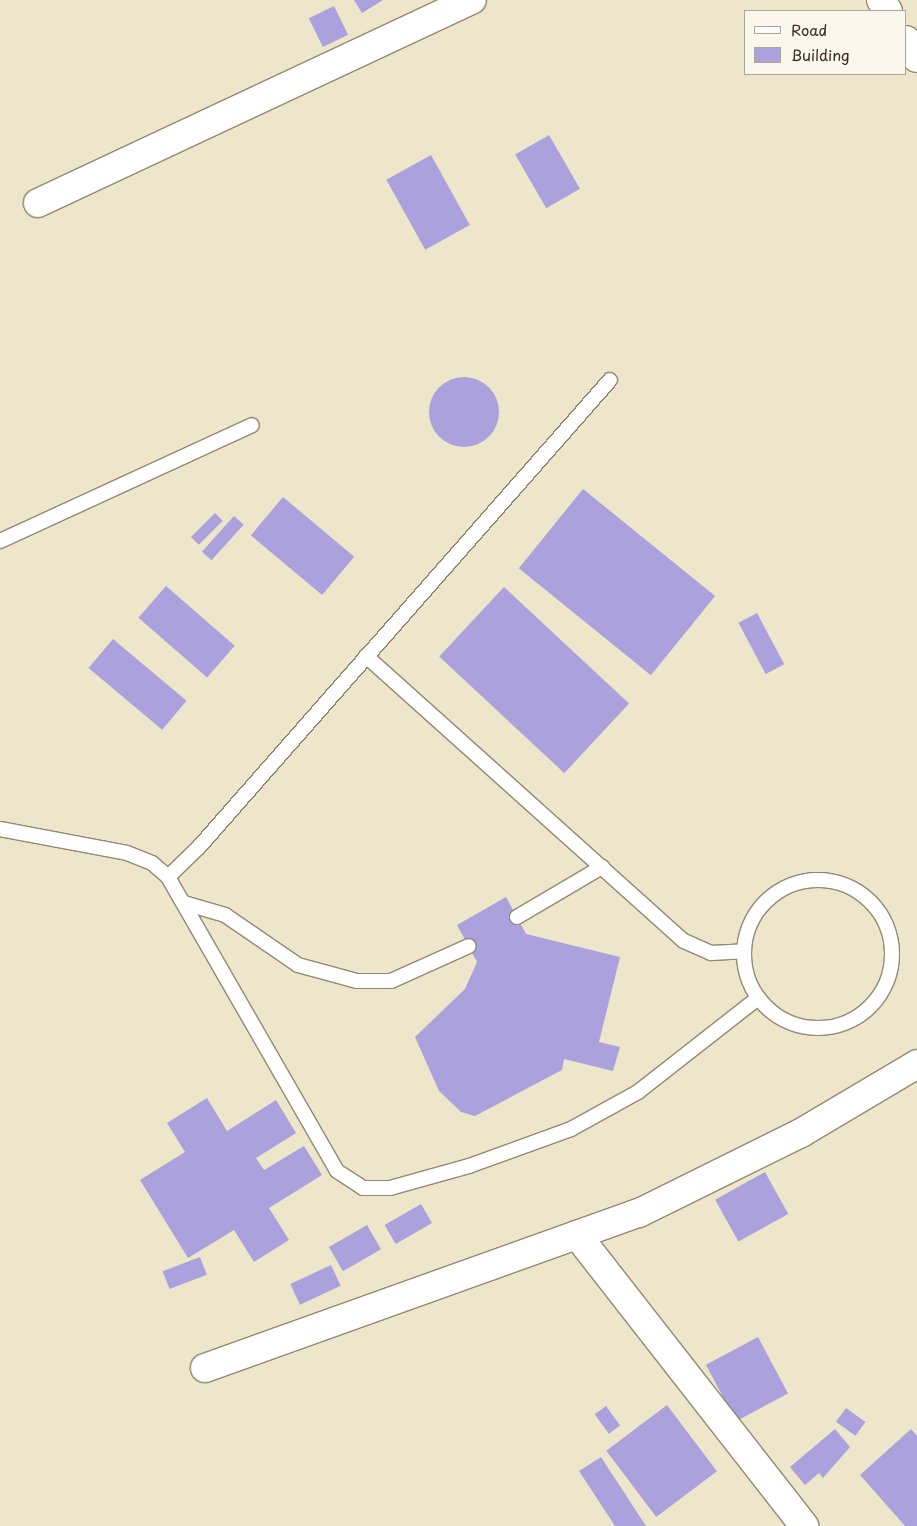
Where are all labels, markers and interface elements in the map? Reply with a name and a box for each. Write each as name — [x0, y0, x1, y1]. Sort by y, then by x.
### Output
legend — [744, 10, 907, 75]
text: Road — [791, 18, 827, 41]
text: Building — [791, 43, 850, 66]

